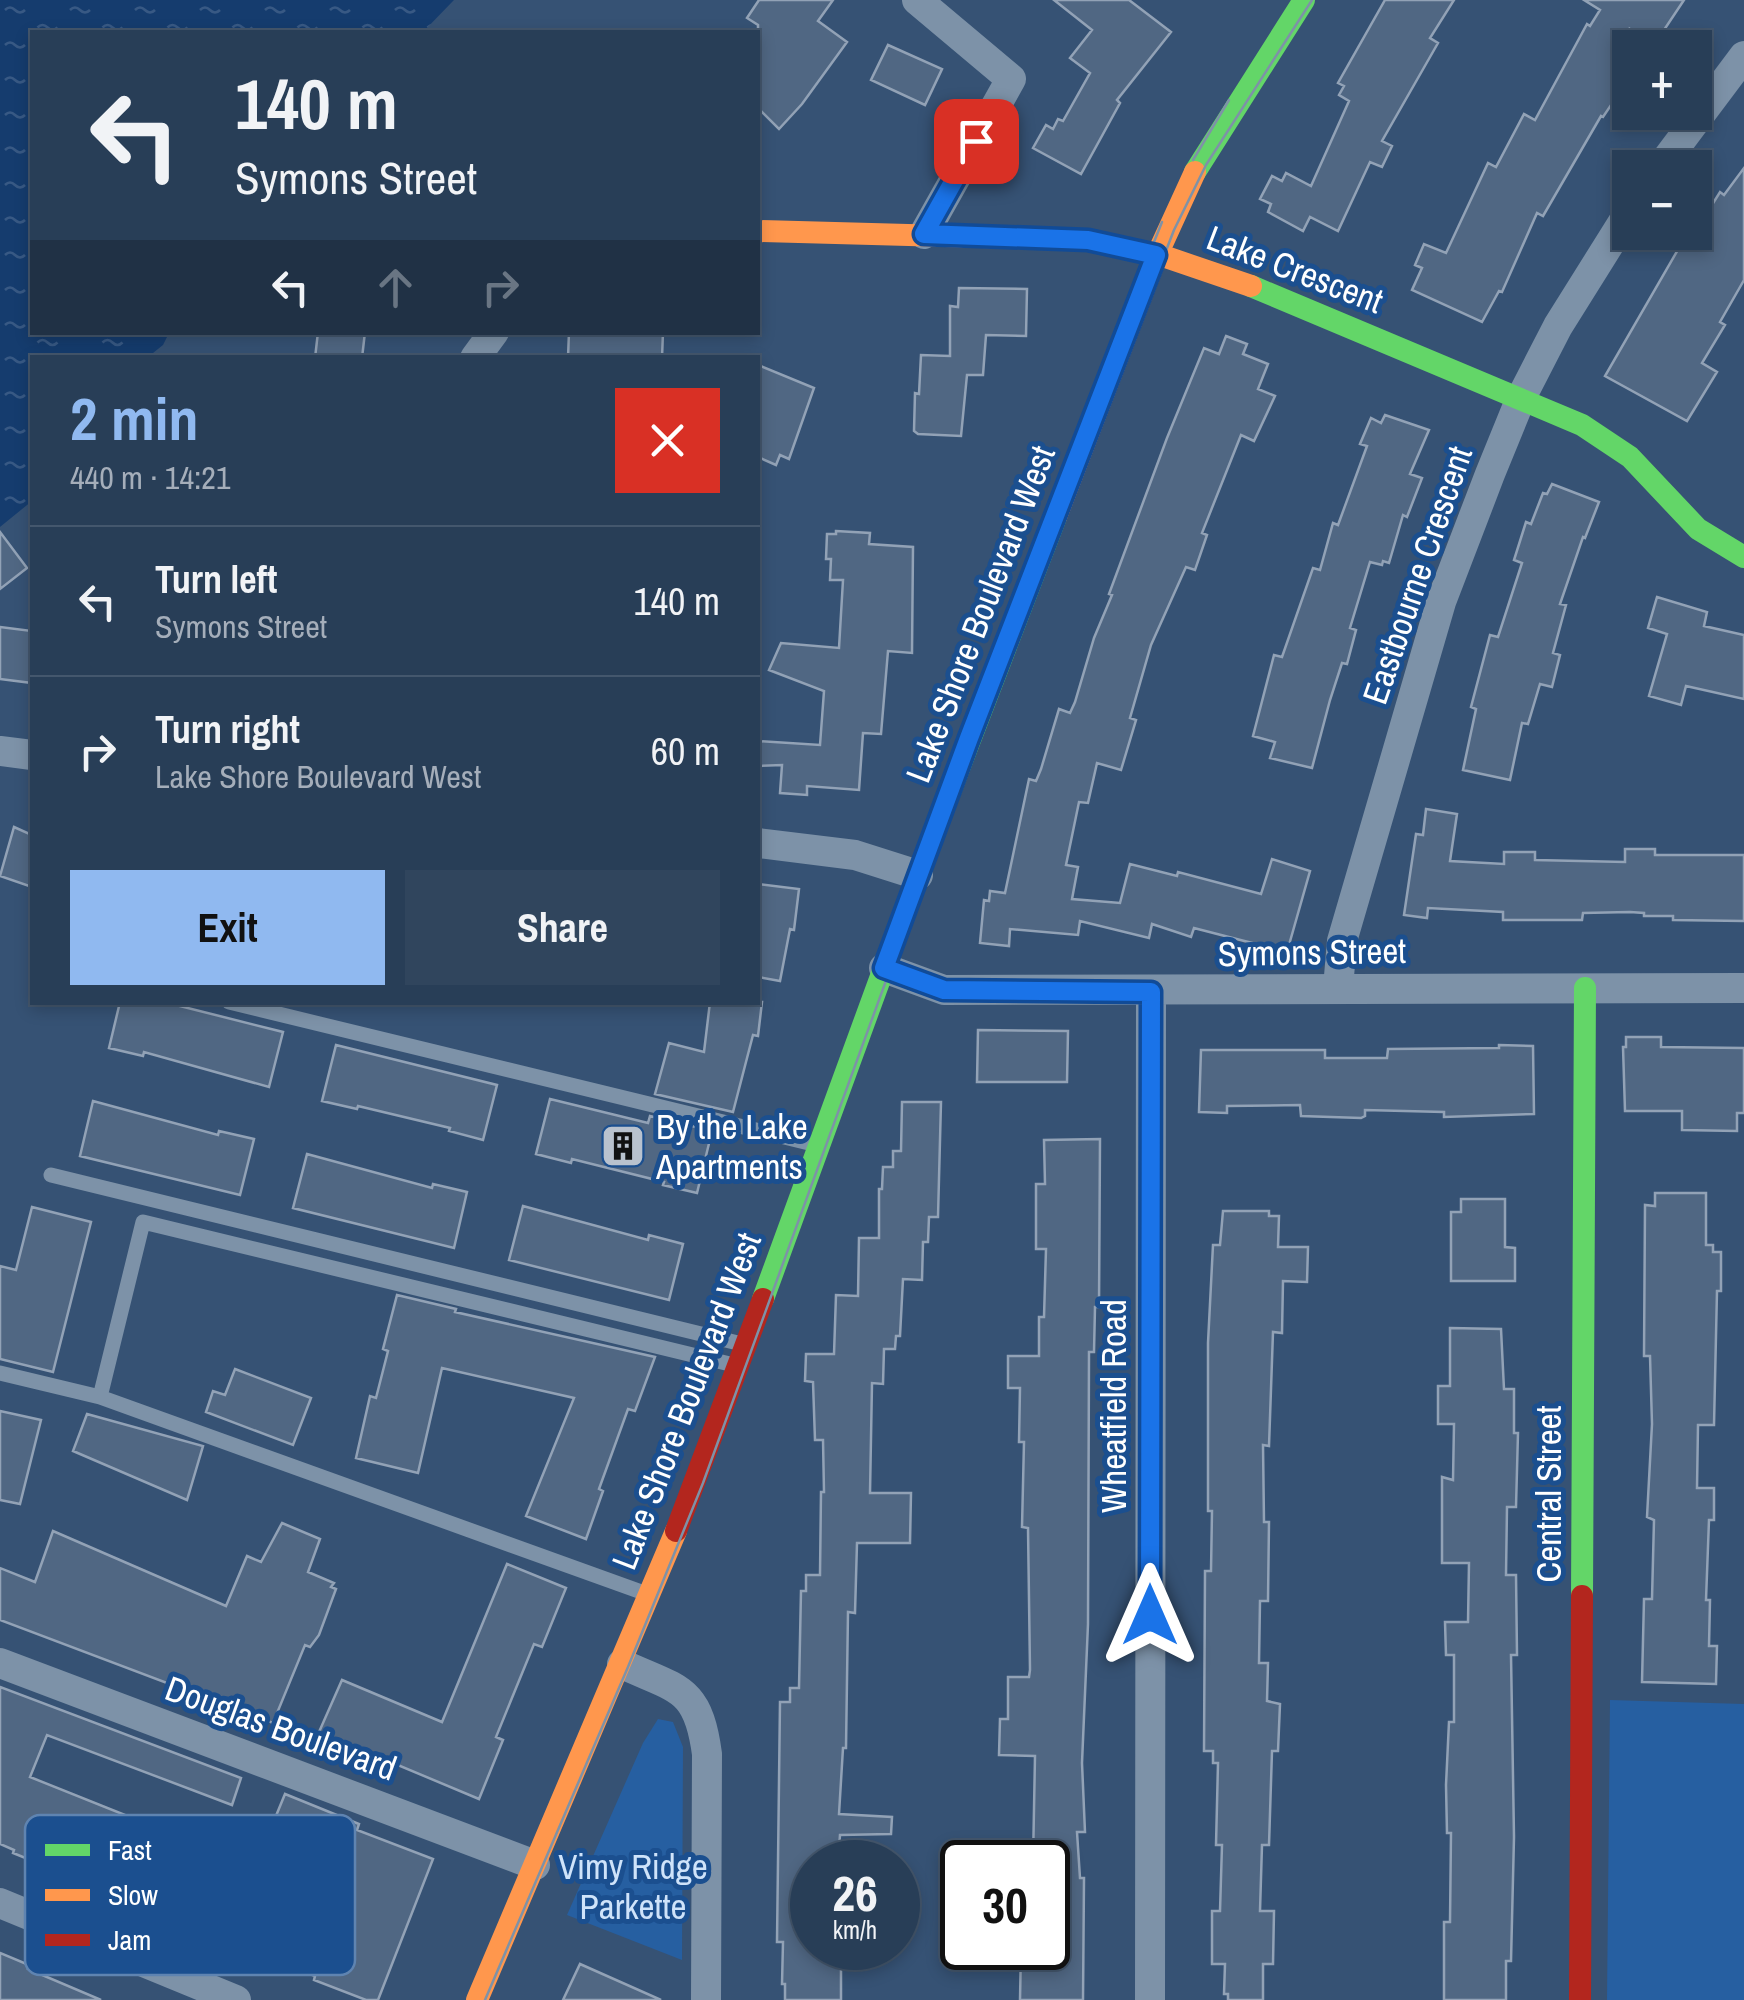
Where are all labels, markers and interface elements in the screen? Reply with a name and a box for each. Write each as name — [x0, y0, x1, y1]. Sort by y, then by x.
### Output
map controls — [1612, 30, 1712, 250]
button: + — [1612, 30, 1712, 130]
text: 140 m — [235, 57, 398, 151]
icon: left — [70, 70, 200, 200]
pin — [934, 99, 1019, 184]
icon: arrive — [949, 114, 1004, 169]
text: Symons Street — [235, 147, 477, 208]
button: − — [1612, 150, 1712, 250]
street label: Lake Crescent — [1200, 214, 1390, 324]
icon: left — [263, 260, 318, 315]
icon: ahead — [368, 260, 423, 315]
icon: right — [473, 260, 528, 315]
text: 2 min — [70, 378, 199, 459]
button: close — [615, 388, 720, 493]
street label: Lake Shore Boulevard West — [894, 439, 1066, 789]
street label: Eastbourne Crescent — [1351, 440, 1483, 710]
text: 440 m · 14:21 — [70, 456, 230, 499]
text: Turn left — [155, 554, 277, 605]
icon: left — [70, 574, 125, 629]
text: 140 m — [633, 576, 720, 627]
text: Symons Street — [155, 605, 327, 648]
text: Turn right — [155, 704, 300, 755]
icon: right — [70, 724, 125, 779]
text: 60 m — [651, 726, 720, 777]
text: Lake Shore Boulevard West — [155, 755, 481, 798]
button: Exit — [70, 870, 385, 985]
button: Share — [405, 870, 720, 985]
street label: Symons Street — [1217, 927, 1407, 977]
place label: By the Lake Apartments — [655, 1103, 808, 1190]
building icon: By the Lake Apartments — [600, 1123, 646, 1169]
street label: Lake Shore Boulevard West — [600, 1226, 772, 1576]
street label: Wheatfield Road — [1090, 1299, 1137, 1513]
street label: Central Street — [1525, 1405, 1572, 1583]
position arrow — [1098, 1563, 1202, 1667]
street label: Douglas Boulevard — [159, 1664, 403, 1792]
legend — [25, 1815, 355, 1975]
text: Fast — [108, 1831, 152, 1869]
speed limit sign: 30 — [940, 1840, 1070, 1970]
park label: Vimy Ridge Parkette — [558, 1843, 708, 1930]
text: 26 — [832, 1859, 878, 1927]
text: Slow — [108, 1876, 158, 1914]
text: km/h — [833, 1913, 877, 1947]
text: Jam — [108, 1921, 151, 1959]

